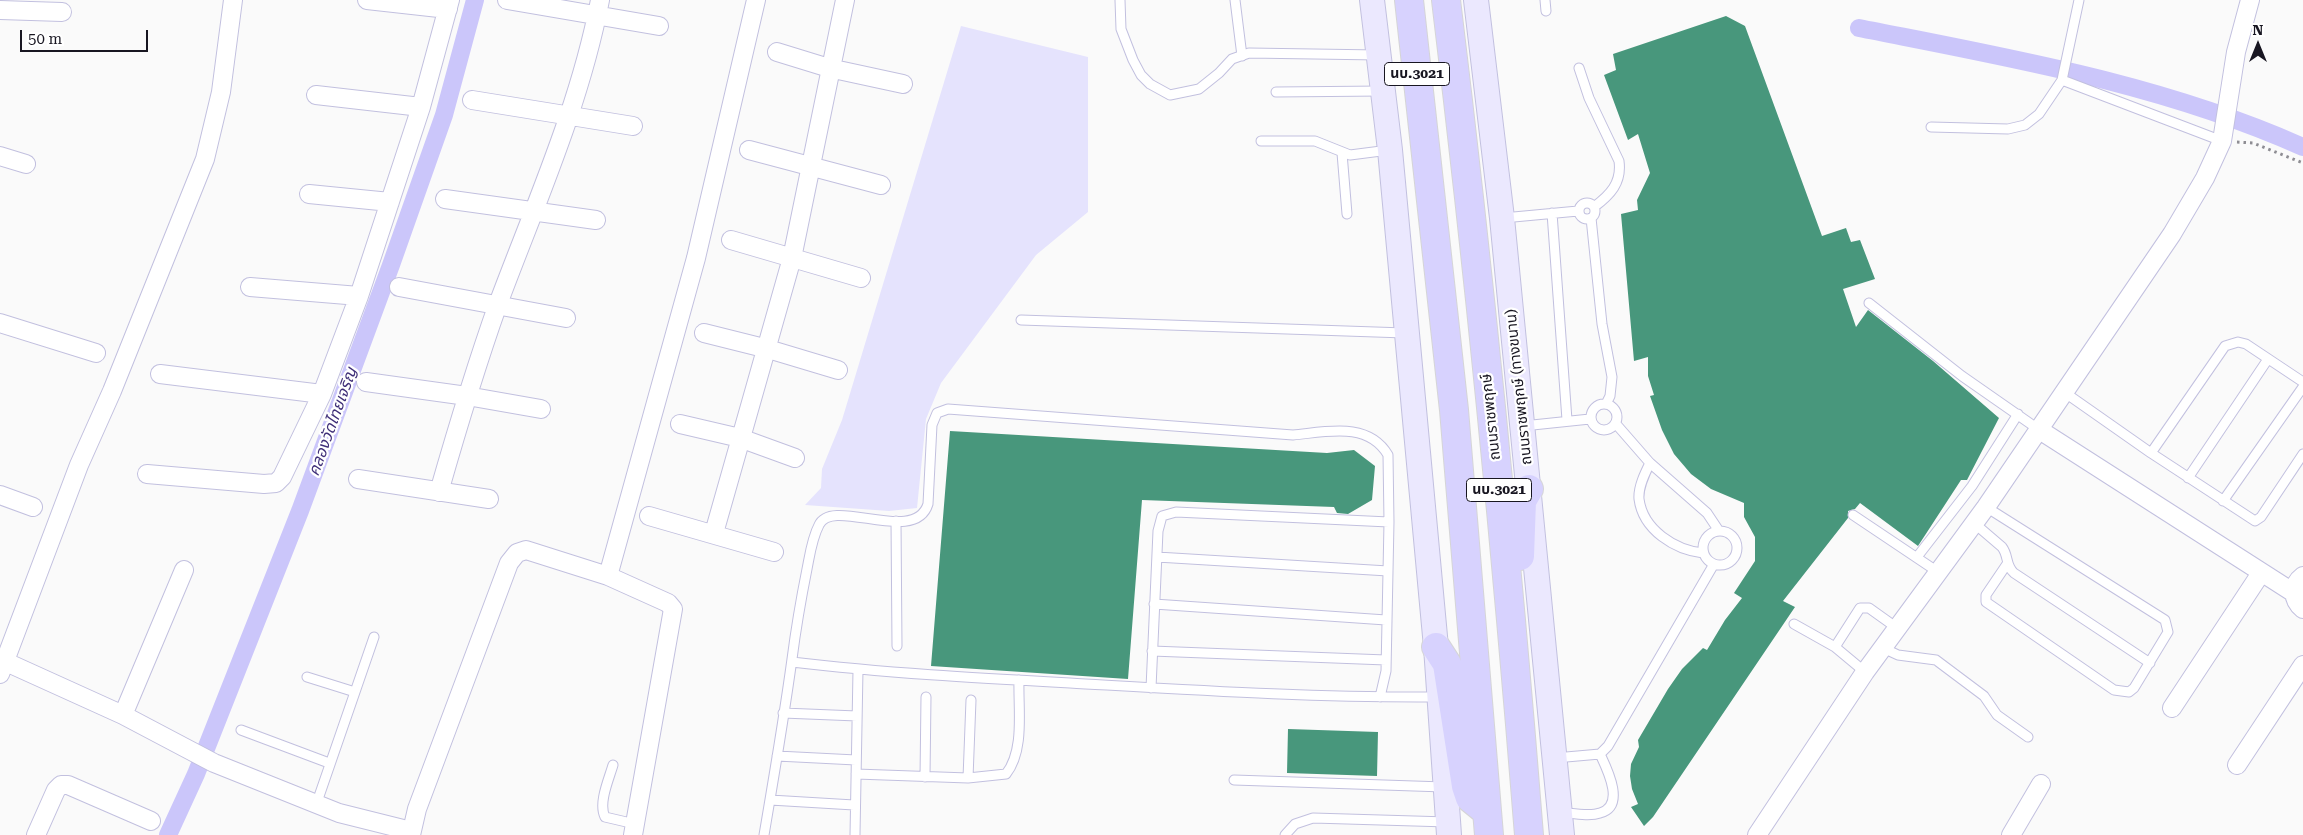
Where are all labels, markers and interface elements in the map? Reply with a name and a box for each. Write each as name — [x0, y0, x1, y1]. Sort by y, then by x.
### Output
scale bar — [22, 20, 150, 52]
north arrow — [2233, 20, 2283, 70]
text: N — [2253, 22, 2263, 38]
text: 50 m — [28, 30, 62, 48]
road number: นบ.3021 — [1384, 62, 1450, 86]
street label: ถนนราชพฤกษ์ (ทางขนาน) — [1502, 308, 1536, 466]
water label: คลองวัดไทยเจริญ — [305, 365, 361, 479]
street label: ถนนราชพฤกษ์ — [1477, 373, 1505, 461]
road number: นบ.3021 — [1466, 478, 1532, 502]

